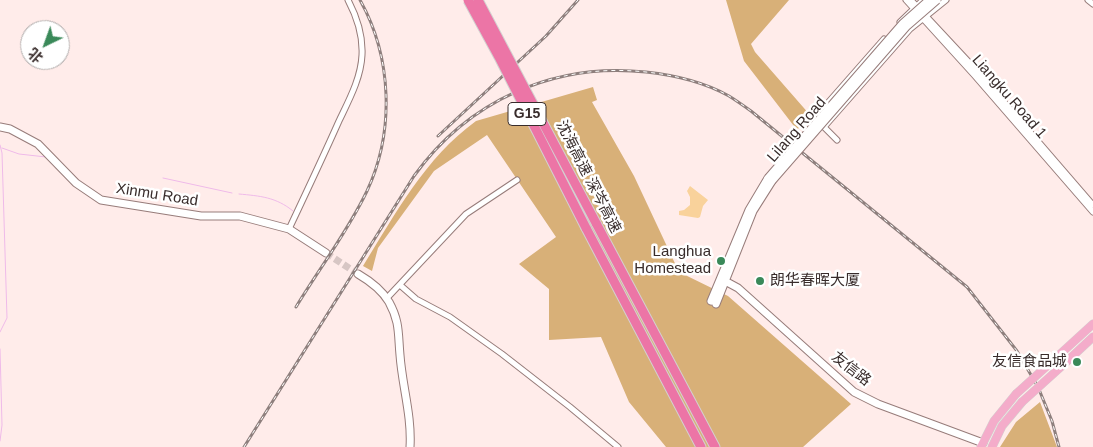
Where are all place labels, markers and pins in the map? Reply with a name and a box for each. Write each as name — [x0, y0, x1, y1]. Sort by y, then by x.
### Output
place label: Langhua Homestead — [634, 243, 711, 278]
marker: Langhua Homestead — [715, 255, 727, 267]
place label: 朗华春晖大厦 — [770, 272, 860, 290]
marker: 朗华春晖大厦 — [754, 275, 766, 287]
place label: 友信食品城 — [992, 353, 1067, 371]
marker: 友信食品城 — [1071, 356, 1083, 368]

